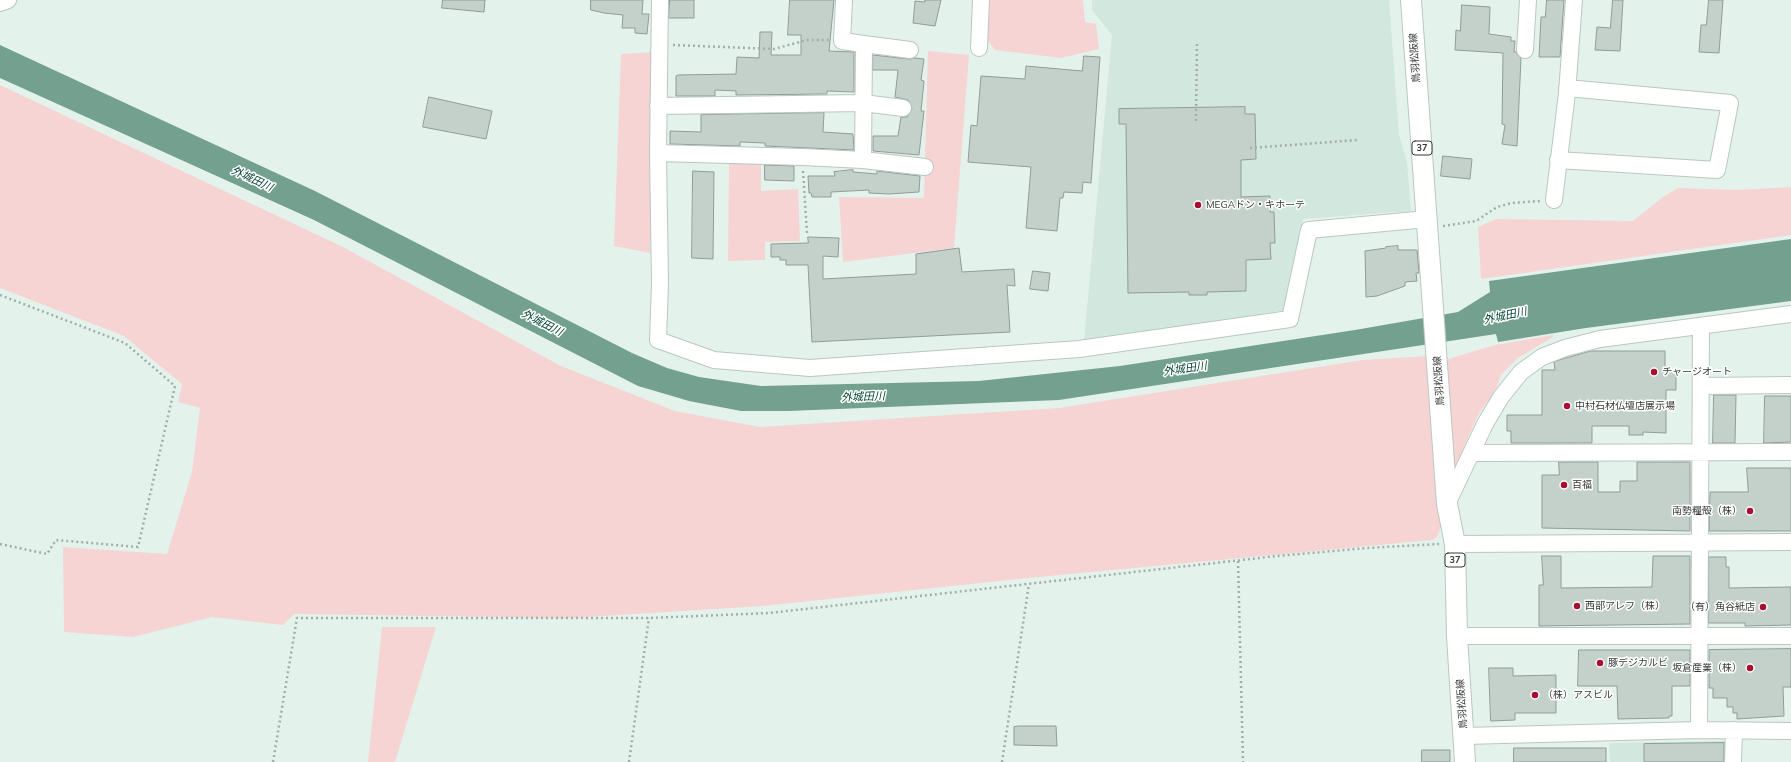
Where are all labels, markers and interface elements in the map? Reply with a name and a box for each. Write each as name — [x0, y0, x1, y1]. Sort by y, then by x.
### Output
street label: 鳥羽松阪線 — [1407, 33, 1423, 83]
road number: 37 — [1412, 141, 1432, 155]
water label: 外城田川 — [229, 164, 275, 194]
place label: MEGAドン・キホーテ — [1206, 199, 1305, 211]
marker: MEGAドン・キホーテ — [1193, 200, 1203, 210]
water label: 外城田川 — [1482, 305, 1528, 327]
water label: 外城田川 — [519, 307, 565, 339]
street label: 鳥羽松阪線 — [1431, 356, 1447, 406]
water label: 外城田川 — [1162, 359, 1208, 379]
place label: チャージオート — [1662, 366, 1732, 378]
marker: チャージオート — [1649, 367, 1659, 377]
water label: 外城田川 — [841, 390, 885, 404]
place label: 中村石材仏壇店展示場 — [1575, 400, 1675, 412]
marker: 中村石材仏壇店展示場 — [1562, 401, 1572, 411]
place label: 百福 — [1572, 479, 1592, 491]
marker: 百福 — [1559, 480, 1569, 490]
place label: 南勢糧殻（株） — [1672, 505, 1742, 517]
marker: 南勢糧殻（株） — [1745, 506, 1755, 516]
road number: 37 — [1445, 553, 1465, 567]
place label: 西部アレフ（株） — [1585, 600, 1665, 612]
marker: 西部アレフ（株） — [1572, 601, 1582, 611]
place label: （有）角谷紙店 — [1685, 601, 1755, 613]
marker: （有）角谷紙店 — [1758, 602, 1768, 612]
place label: 豚デジカルビ — [1608, 657, 1668, 669]
marker: 豚デジカルビ — [1595, 658, 1605, 668]
place label: 坂倉産業（株） — [1672, 662, 1742, 674]
marker: 坂倉産業（株） — [1745, 663, 1755, 673]
street label: 鳥羽松阪線 — [1454, 679, 1470, 729]
place label: （株）アスビル — [1543, 689, 1613, 701]
marker: （株）アスビル — [1530, 690, 1540, 700]

